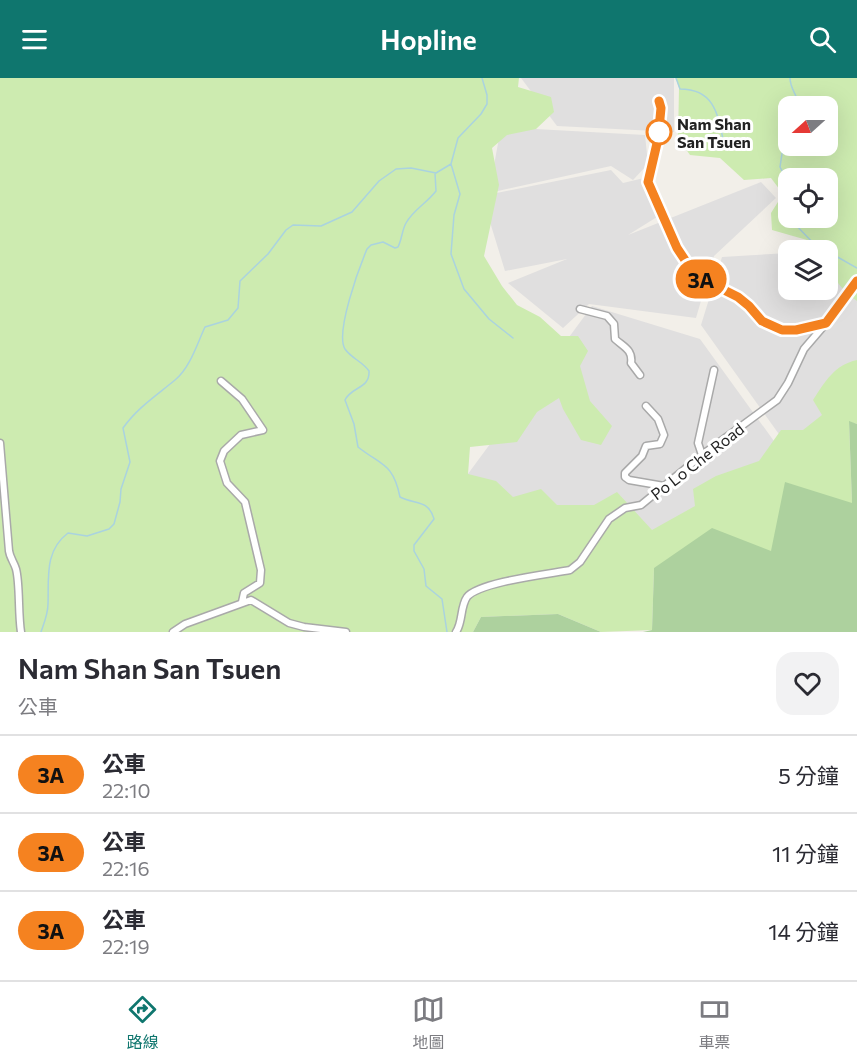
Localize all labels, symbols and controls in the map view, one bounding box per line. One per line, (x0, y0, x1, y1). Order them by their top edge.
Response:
icon: menu (18, 23, 51, 56)
text: Hopline (380, 23, 477, 56)
icon: search (806, 23, 839, 56)
north arrow (778, 96, 838, 156)
map controls (778, 96, 838, 300)
place label: Nam Shan San Tsuen (677, 114, 751, 151)
marker: Nam Shan San Tsuen (646, 119, 672, 145)
button: locate (778, 168, 838, 228)
button: layers (778, 240, 838, 300)
line badge: 3A (674, 260, 728, 298)
text: 3A (688, 267, 714, 292)
street label: Po Lo Che Road (647, 419, 747, 503)
text: Nam Shan San Tsuen (18, 651, 281, 685)
button: heart (776, 652, 839, 715)
text: 公車 (18, 694, 58, 718)
text: 公車 (102, 750, 146, 777)
text: 3A (38, 762, 64, 787)
text: 5 分鐘 (778, 762, 839, 789)
text: 22:10 (102, 778, 151, 802)
text: 公車 (102, 828, 146, 855)
text: 3A (38, 840, 64, 865)
text: 11 分鐘 (772, 840, 839, 867)
text: 22:16 (102, 856, 150, 880)
text: 公車 (102, 906, 146, 933)
text: 3A (38, 918, 64, 943)
text: 14 分鐘 (768, 918, 839, 945)
text: 22:19 (102, 934, 150, 958)
tab: 路線 (126, 993, 159, 1053)
tab: 地圖 (412, 993, 445, 1053)
tab: 車票 (698, 993, 731, 1053)

